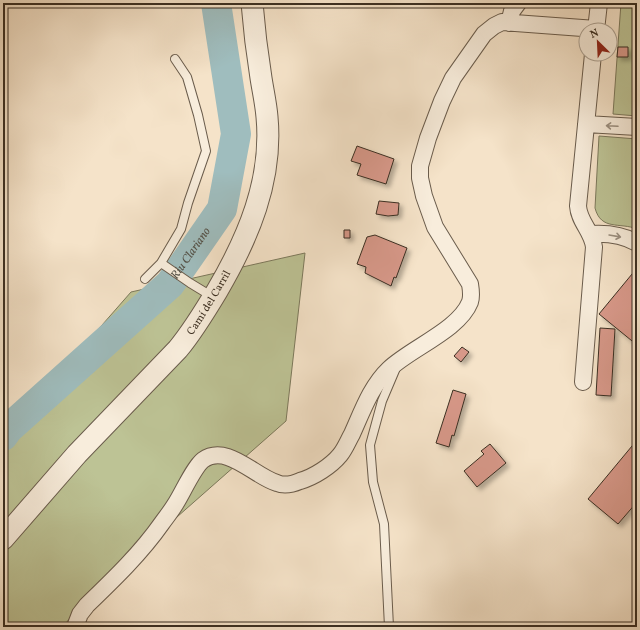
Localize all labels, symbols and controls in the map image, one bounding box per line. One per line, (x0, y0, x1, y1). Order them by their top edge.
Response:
north arrow (578, 22, 618, 62)
text: N (588, 26, 601, 43)
one-way arrow (606, 122, 619, 129)
water label: Riu Clariano (167, 224, 215, 283)
one-way arrow (608, 232, 621, 240)
street label: Camí del Carril (183, 268, 235, 338)

